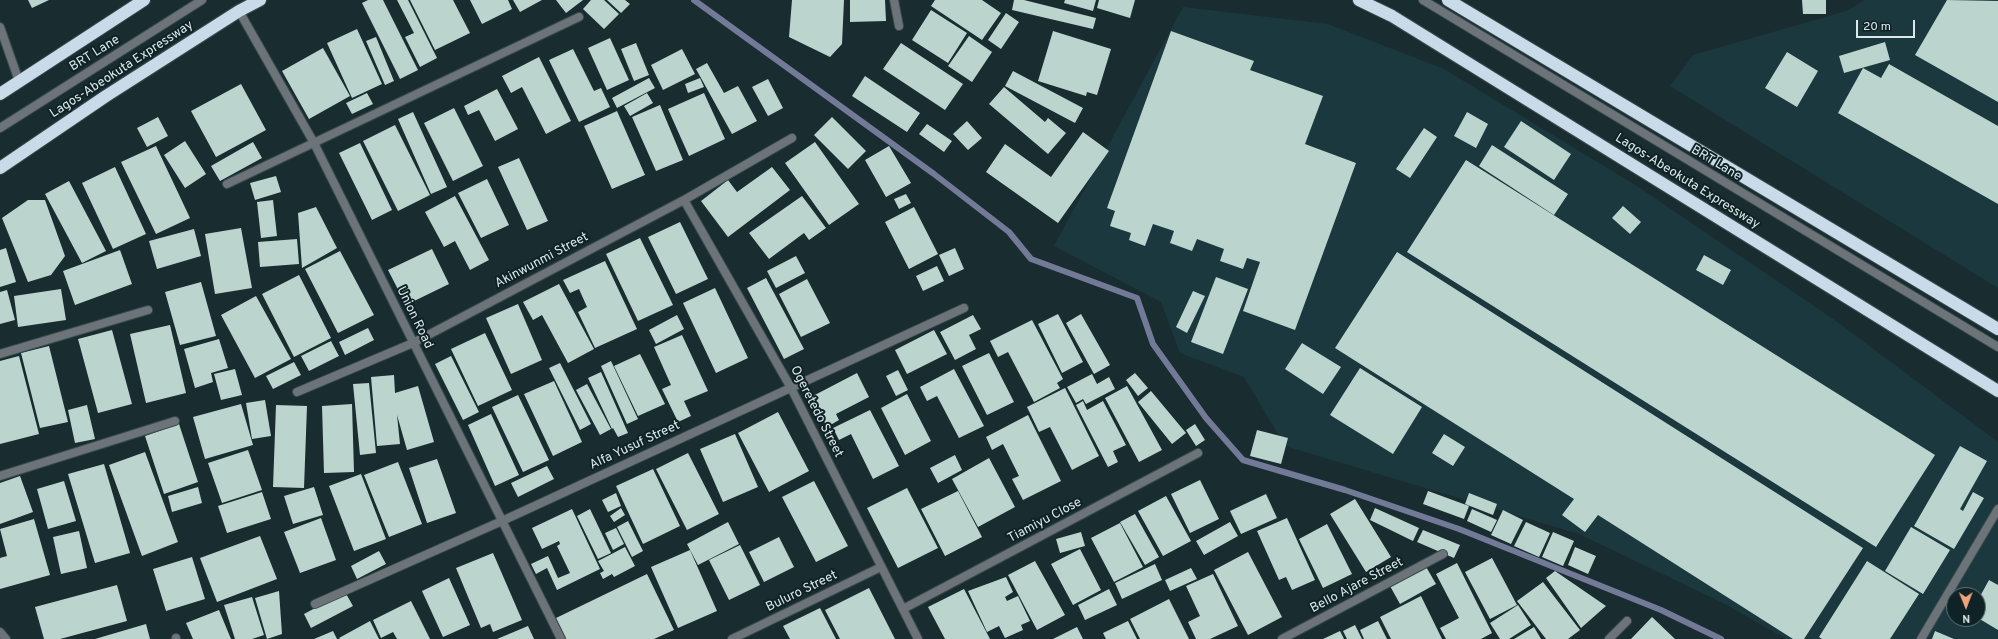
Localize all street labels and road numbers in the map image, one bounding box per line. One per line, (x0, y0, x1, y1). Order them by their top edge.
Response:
street label: Lagos-Abeokuta Expressway (47, 18, 197, 122)
street label: BRT Lane (67, 32, 123, 76)
street label: Lagos-Abeokuta Expressway (1612, 131, 1762, 233)
street label: BRT Lane (1688, 143, 1744, 185)
street label: Akinwunmi Street (493, 230, 591, 292)
street label: Union Road (392, 284, 436, 352)
street label: Ogeretedo Street (786, 364, 846, 460)
street label: Alfa Yusuf Street (587, 418, 683, 474)
street label: Tiamiyu Close (1005, 495, 1085, 547)
street label: Bello Ajare Street (1308, 555, 1406, 617)
street label: Buluro Street (764, 568, 840, 616)

